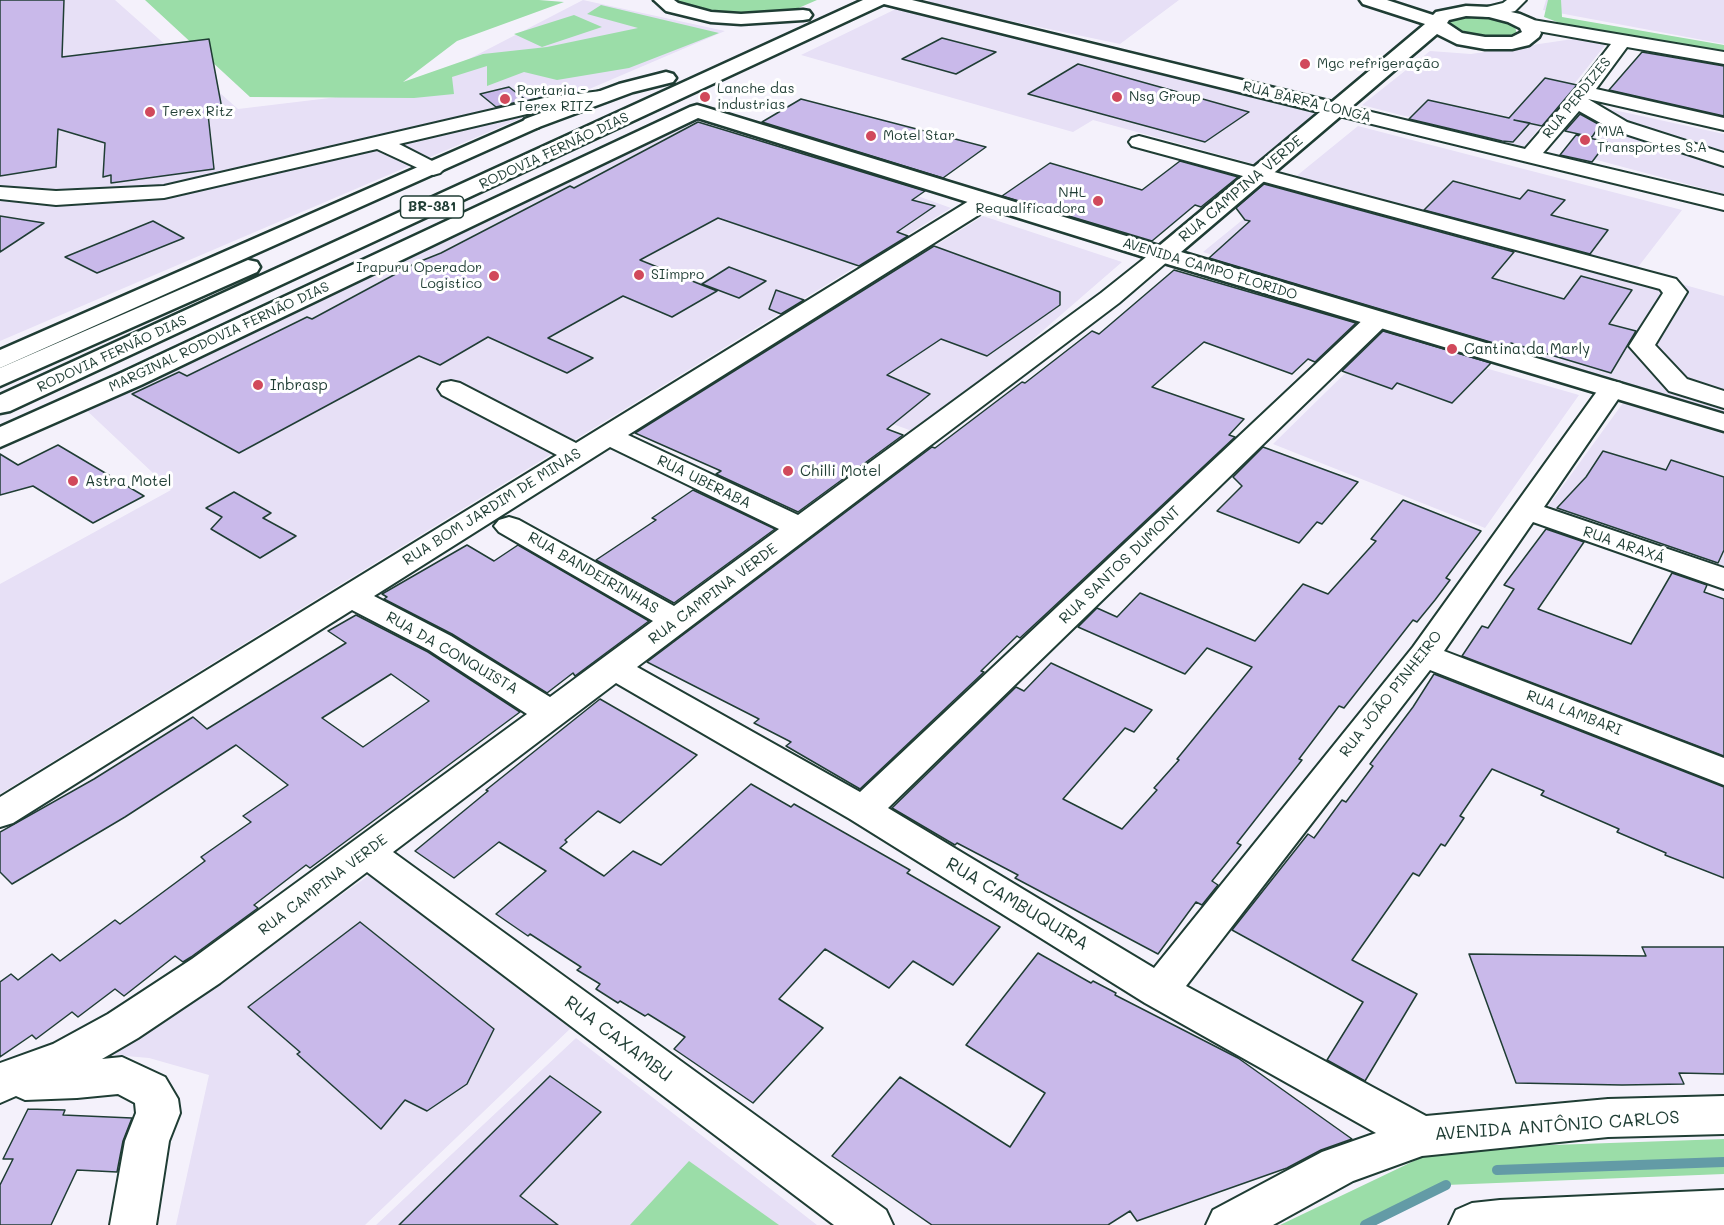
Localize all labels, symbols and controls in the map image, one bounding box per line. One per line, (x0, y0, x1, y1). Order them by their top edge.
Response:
street label: RUA PERDIZES (1539, 54, 1615, 142)
place label: Mgc refrigeração (1317, 56, 1439, 72)
marker: Mgc refrigeração (1298, 57, 1312, 71)
street label: RUA BARRA LONGA (1241, 78, 1373, 126)
place label: Lanche das industrias (717, 81, 795, 114)
place label: Portaria - Terex RITZ (517, 83, 593, 116)
place label: Nsg Group (1129, 89, 1201, 105)
marker: Lanche das industrias (698, 90, 712, 104)
marker: Nsg Group (1110, 90, 1124, 104)
marker: Portaria - Terex RITZ (498, 92, 512, 106)
place label: Terex Ritz (162, 104, 233, 120)
marker: Terex Ritz (143, 105, 157, 119)
street label: RODOVIA FERNÃO DIAS (477, 109, 631, 193)
place label: MVA Transportes S.A (1597, 124, 1707, 156)
place label: Motel Star (883, 128, 955, 144)
marker: Motel Star (864, 129, 878, 143)
street label: RUA CAMPINA VERDE (1175, 132, 1307, 246)
marker: MVA Transportes S.A (1578, 133, 1592, 147)
place label: NHL Requalificadora (976, 185, 1086, 218)
marker: NHL Requalificadora (1091, 194, 1105, 208)
road number: BR-381 (400, 196, 464, 218)
street label: AVENIDA CAMPO FLORIDO (1121, 234, 1299, 304)
place label: Irapuru Operador Logistico (356, 260, 482, 292)
place label: SIimpro (651, 267, 704, 283)
marker: SIimpro (632, 268, 646, 282)
marker: Irapuru Operador Logistico (487, 269, 501, 283)
street label: MARGINAL RODOVIA FERNÃO DIAS (106, 278, 332, 396)
street label: RODOVIA FERNÃO DIAS (35, 312, 189, 396)
place label: Cantina da Marly (1464, 340, 1590, 358)
marker: Cantina da Marly (1445, 342, 1459, 356)
place label: Inbrasp (270, 376, 328, 394)
marker: Inbrasp (251, 378, 265, 392)
street label: RUA BOM JARDIM DE MINAS (400, 445, 584, 569)
street label: RUA UBERABA (654, 451, 754, 513)
place label: Chilli Motel (800, 462, 881, 480)
marker: Chilli Motel (781, 464, 795, 478)
place label: Astra Motel (85, 472, 171, 490)
marker: Astra Motel (66, 474, 80, 488)
street label: RUA SANTOS DUMONT (1056, 502, 1184, 628)
street label: RUA ARAXÁ (1581, 523, 1667, 567)
street label: RUA BANDEIRINHAS (524, 528, 662, 618)
street label: RUA CAMPINA VERDE (645, 540, 781, 648)
street label: RUA DA CONQUISTA (383, 608, 521, 698)
street label: RUA JOÃO PINHEIRO (1336, 627, 1446, 761)
street label: RUA LAMBARI (1524, 687, 1624, 739)
street label: RUA CAMPINA VERDE (255, 831, 391, 939)
street label: RUA CAMBUQUIRA (942, 853, 1092, 955)
street label: RUA CAXAMBU (560, 992, 676, 1086)
street label: AVENIDA ANTÔNIO CARLOS (1434, 1107, 1680, 1145)

